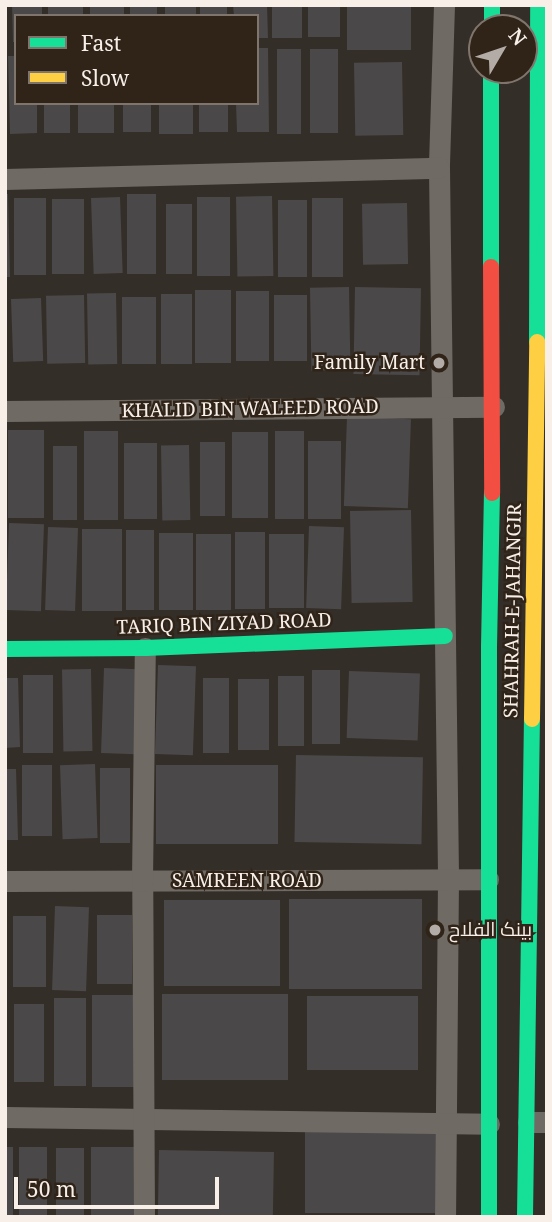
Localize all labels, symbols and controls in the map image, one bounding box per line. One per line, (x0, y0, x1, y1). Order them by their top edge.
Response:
legend (14, 14, 259, 105)
north arrow (468, 14, 538, 84)
text: N (503, 23, 533, 51)
text: Fast (81, 29, 121, 57)
text: Slow (81, 64, 129, 92)
place label: Family Mart (314, 352, 425, 374)
marker: Family Mart (431, 355, 447, 371)
street label: KHALID BIN WALEED ROAD (121, 395, 379, 423)
street label: SHAHRAH-E-JAHANGIR (500, 504, 526, 718)
street label: TARIQ BIN ZIYAD ROAD (116, 609, 332, 639)
street label: SAMREEN ROAD (172, 870, 322, 892)
place label: بینک الفلاح (449, 919, 532, 941)
marker: بینک الفلاح (427, 922, 443, 938)
scale bar (18, 1162, 222, 1206)
text: 50 m (27, 1175, 76, 1203)

